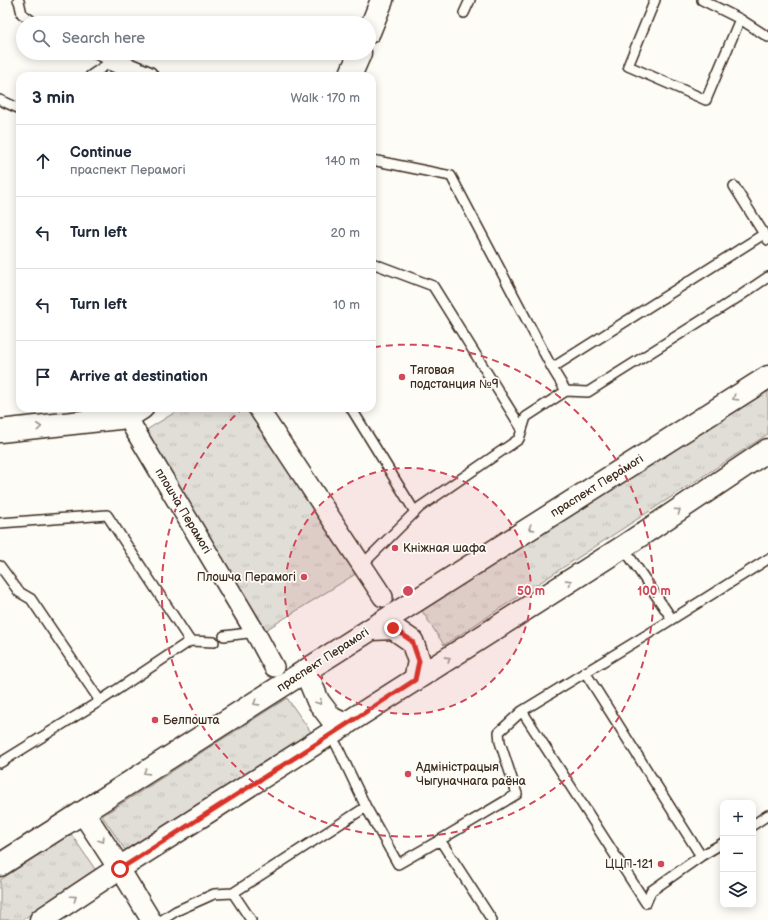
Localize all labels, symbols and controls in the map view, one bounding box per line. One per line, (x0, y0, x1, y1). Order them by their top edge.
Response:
search box (16, 16, 376, 60)
icon: search (30, 27, 52, 49)
text: Search here (62, 29, 145, 48)
text: 3 min (32, 88, 75, 108)
text: Walk · 170 m (290, 90, 360, 106)
text: Continue (70, 143, 132, 162)
icon: ahead (32, 150, 54, 172)
text: 140 m (325, 153, 360, 169)
text: праспект Перамогі (70, 162, 186, 178)
icon: left (32, 222, 54, 244)
text: Turn left (70, 223, 127, 242)
text: 20 m (330, 225, 360, 241)
icon: left (32, 294, 54, 316)
text: Turn left (70, 295, 127, 314)
text: 10 m (333, 297, 360, 313)
place label: Тяговая подстанция №9 (410, 363, 499, 392)
icon: arrive (32, 366, 54, 388)
text: Arrive at destination (70, 367, 208, 386)
marker: Тяговая подстанция №9 (397, 372, 407, 382)
one-way arrow (732, 393, 739, 400)
one-way arrow (36, 422, 42, 431)
street label: праспект Перамогі (548, 451, 646, 521)
street label: плошча Перамогі (152, 465, 214, 557)
one-way arrow (674, 508, 681, 516)
one-way arrow (528, 523, 535, 530)
place label: Кніжная шафа (403, 541, 486, 556)
marker: Кніжная шафа (390, 543, 400, 553)
place label: Плошча Перамогі (197, 570, 296, 585)
marker: Плошча Перамогі (299, 572, 309, 582)
one-way arrow (565, 579, 572, 587)
centre of rings (401, 584, 415, 598)
text: 50 m (517, 584, 545, 599)
text: 100 m (637, 584, 671, 599)
route end (384, 619, 402, 637)
street label: праспект Перамогі (274, 625, 372, 695)
one-way arrow (444, 657, 451, 664)
one-way arrow (253, 698, 260, 706)
one-way arrow (315, 698, 322, 705)
place label: Белпошта (163, 713, 220, 728)
marker: Белпошта (150, 715, 160, 725)
place label: Адміністрацыя Чыгуначнага раёна (415, 760, 526, 789)
one-way arrow (143, 768, 150, 775)
marker: Адміністрацыя Чыгуначнага раёна (403, 769, 413, 779)
map controls (720, 800, 756, 908)
button: + (720, 800, 756, 836)
one-way arrow (97, 836, 104, 843)
button: − (720, 836, 756, 872)
place label: ЦЦП-121 (605, 857, 653, 872)
marker: ЦЦП-121 (656, 859, 666, 869)
route start (111, 860, 129, 878)
button: layers (720, 872, 756, 908)
one-way arrow (69, 896, 76, 903)

